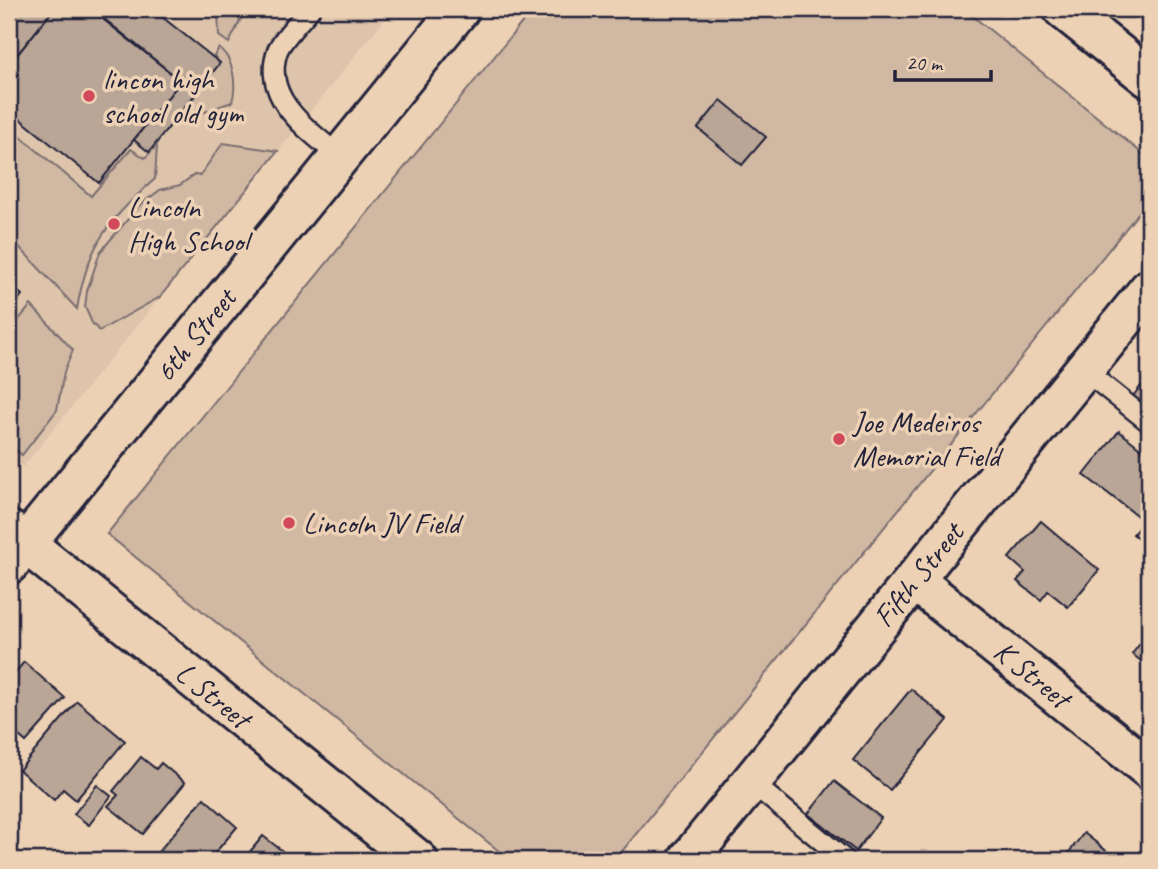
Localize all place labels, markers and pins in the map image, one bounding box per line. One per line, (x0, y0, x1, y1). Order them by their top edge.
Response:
place label: lincon high school old gym (103, 60, 244, 132)
marker: lincon high school old gym (81, 88, 97, 104)
place label: Lincoln High School (128, 188, 253, 260)
marker: Lincoln High School (106, 216, 122, 232)
place label: Joe Medeiros Memorial Field (851, 403, 1004, 475)
marker: Joe Medeiros Memorial Field (831, 431, 847, 447)
place label: Lincoln JV Field (303, 504, 464, 542)
marker: Lincoln JV Field (281, 515, 297, 531)

